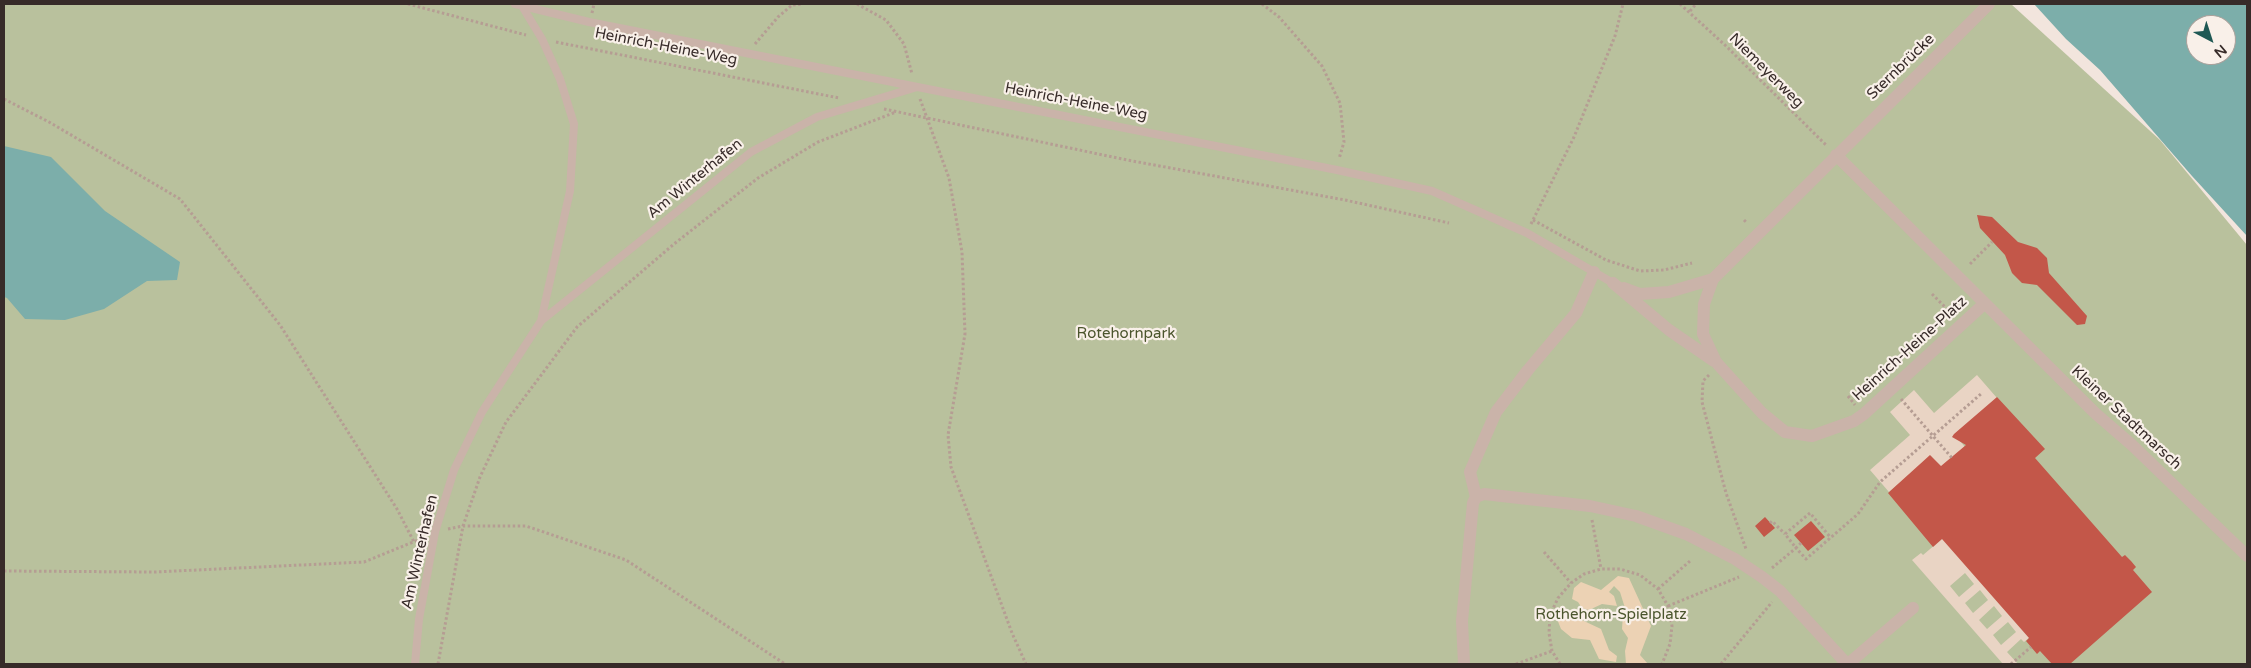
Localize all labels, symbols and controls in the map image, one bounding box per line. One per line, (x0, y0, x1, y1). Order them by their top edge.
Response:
north arrow (2186, 15, 2236, 65)
street label: Heinrich-Heine-Weg (593, 24, 739, 70)
street label: Niemeyerweg (1725, 30, 1807, 112)
street label: Sternbrücke (1864, 30, 1938, 104)
text: N (2211, 41, 2230, 61)
street label: Heinrich-Heine-Weg (1003, 79, 1149, 125)
street label: Am Winterhafen (644, 135, 746, 223)
street label: Heinrich-Heine-Platz (1849, 293, 1971, 405)
park label: Rotehornpark (1077, 325, 1175, 343)
street label: Kleiner Stadtmarsch (2067, 362, 2185, 474)
street label: Am Winterhafen (398, 493, 442, 611)
park label: Rothehorn-Spielplatz (1535, 606, 1687, 624)

